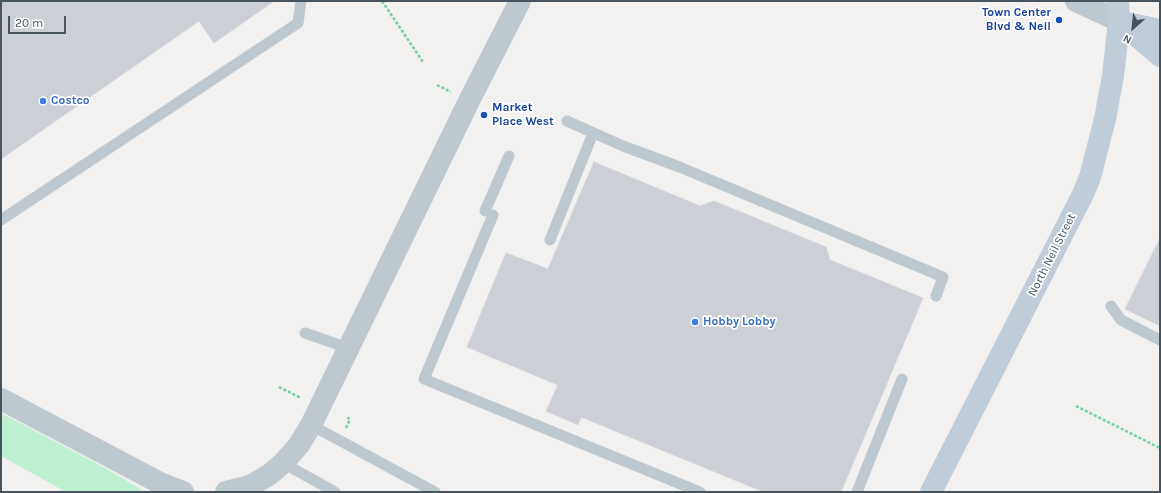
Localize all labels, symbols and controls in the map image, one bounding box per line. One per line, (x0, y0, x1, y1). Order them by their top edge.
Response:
place label: Town Center Blvd & Neil (982, 6, 1051, 34)
scale bar (10, 8, 68, 34)
north arrow (1113, 8, 1153, 48)
marker: Town Center Blvd & Neil (1054, 15, 1064, 25)
text: 20 m (15, 16, 43, 30)
text: N (1121, 32, 1134, 47)
place label: Costco (51, 94, 90, 108)
marker: Costco (38, 96, 48, 106)
place label: Market Place West (492, 101, 554, 129)
marker: Market Place West (479, 110, 489, 120)
street label: North Neil Street (1025, 211, 1079, 299)
place label: Hobby Lobby (703, 315, 776, 329)
marker: Hobby Lobby (690, 317, 700, 327)

